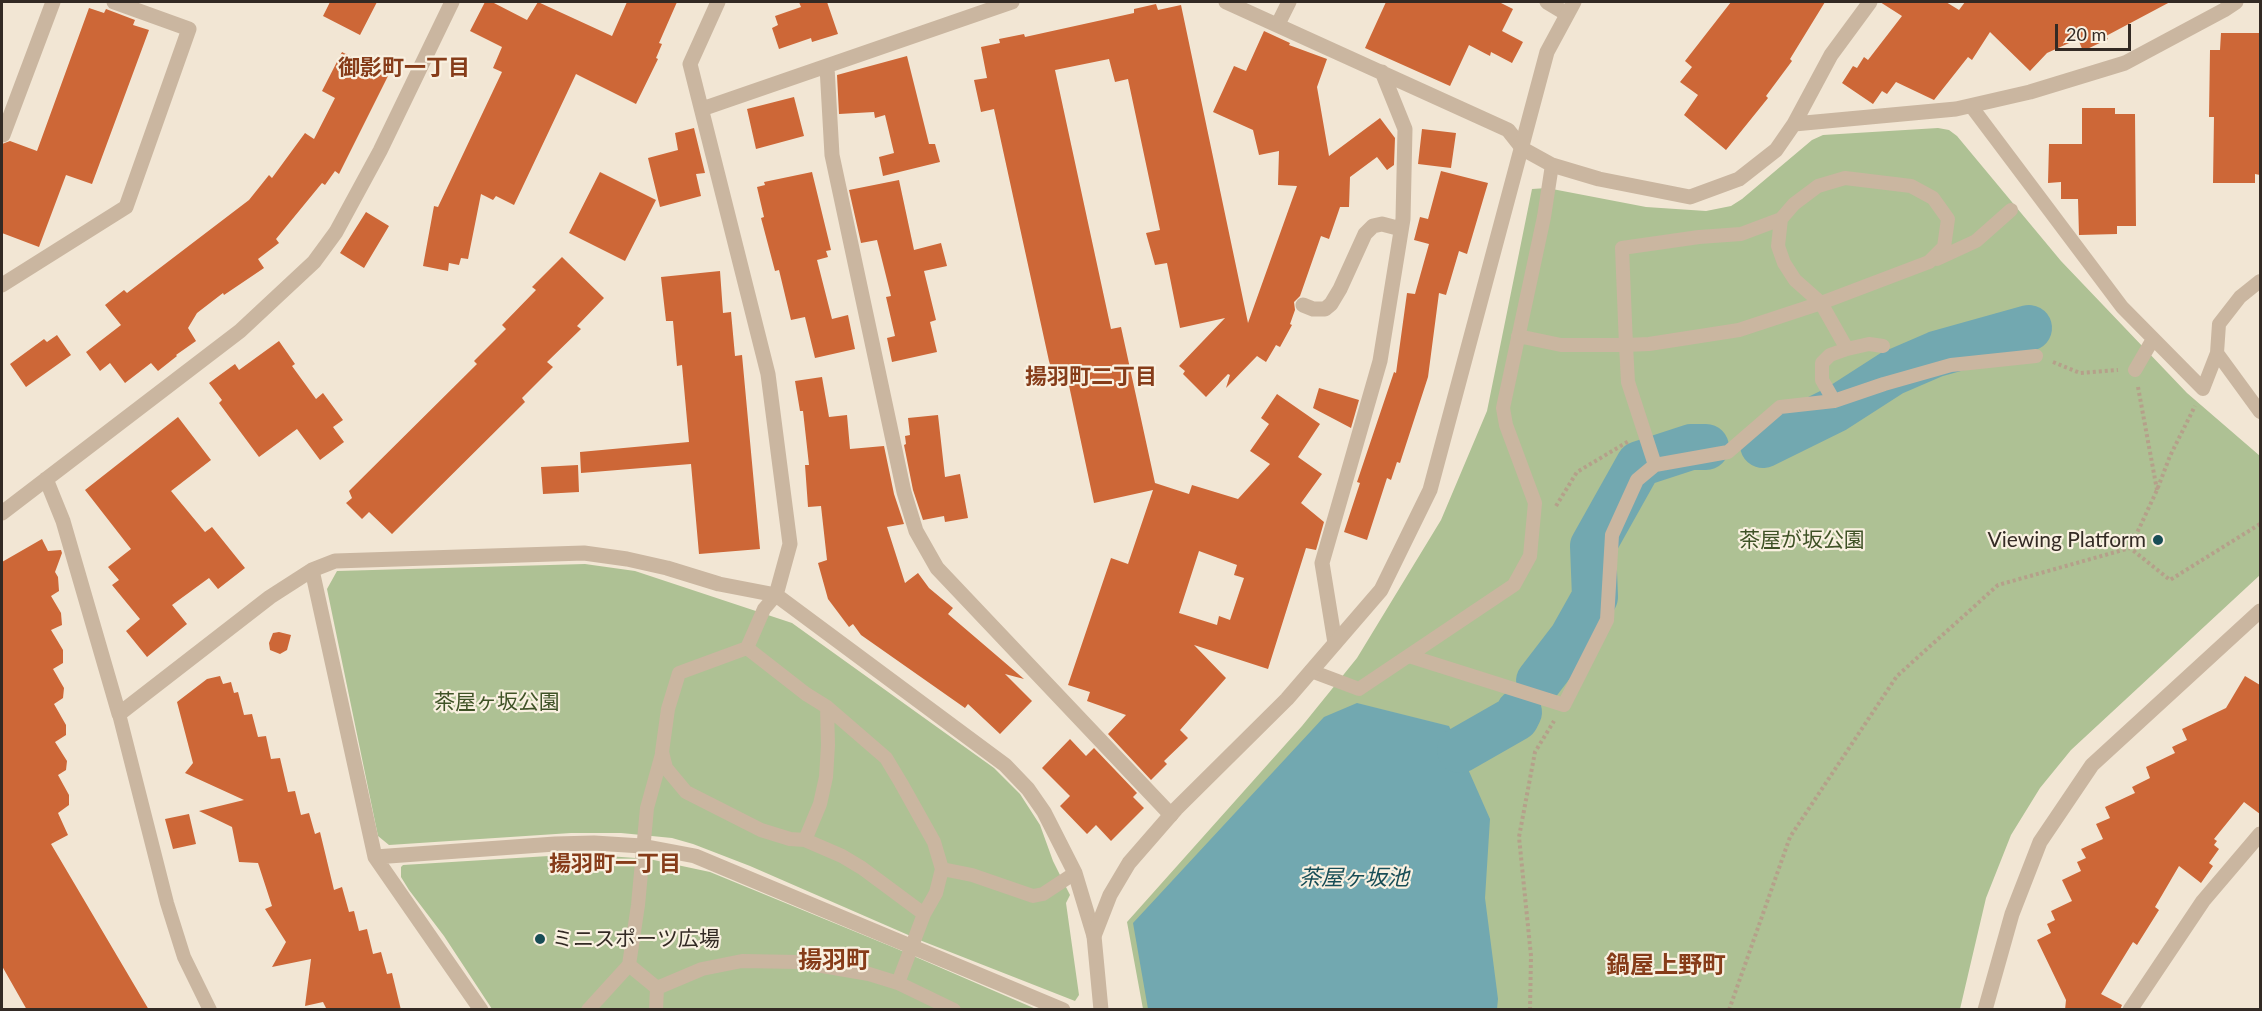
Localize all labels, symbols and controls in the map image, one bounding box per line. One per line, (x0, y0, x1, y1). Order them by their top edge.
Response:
scale bar (2058, 12, 2134, 50)
text: 20 m (2066, 23, 2106, 45)
district label: 御影町一丁目 (338, 55, 470, 81)
district label: 揚羽町二丁目 (1025, 364, 1157, 390)
park label: 茶屋が坂公園 (1739, 527, 1865, 553)
place label: Viewing Platform (1987, 527, 2146, 553)
marker: Viewing Platform (2151, 533, 2165, 547)
park label: 茶屋ヶ坂公園 (434, 689, 560, 715)
district label: 揚羽町一丁目 (549, 851, 681, 877)
water label: 茶屋ヶ坂池 (1299, 865, 1409, 891)
place label: ミニスポーツ広場 (552, 926, 720, 952)
marker: ミニスポーツ広場 (533, 932, 547, 946)
district label: 揚羽町 (798, 946, 870, 974)
district label: 鍋屋上野町 (1606, 951, 1726, 979)

